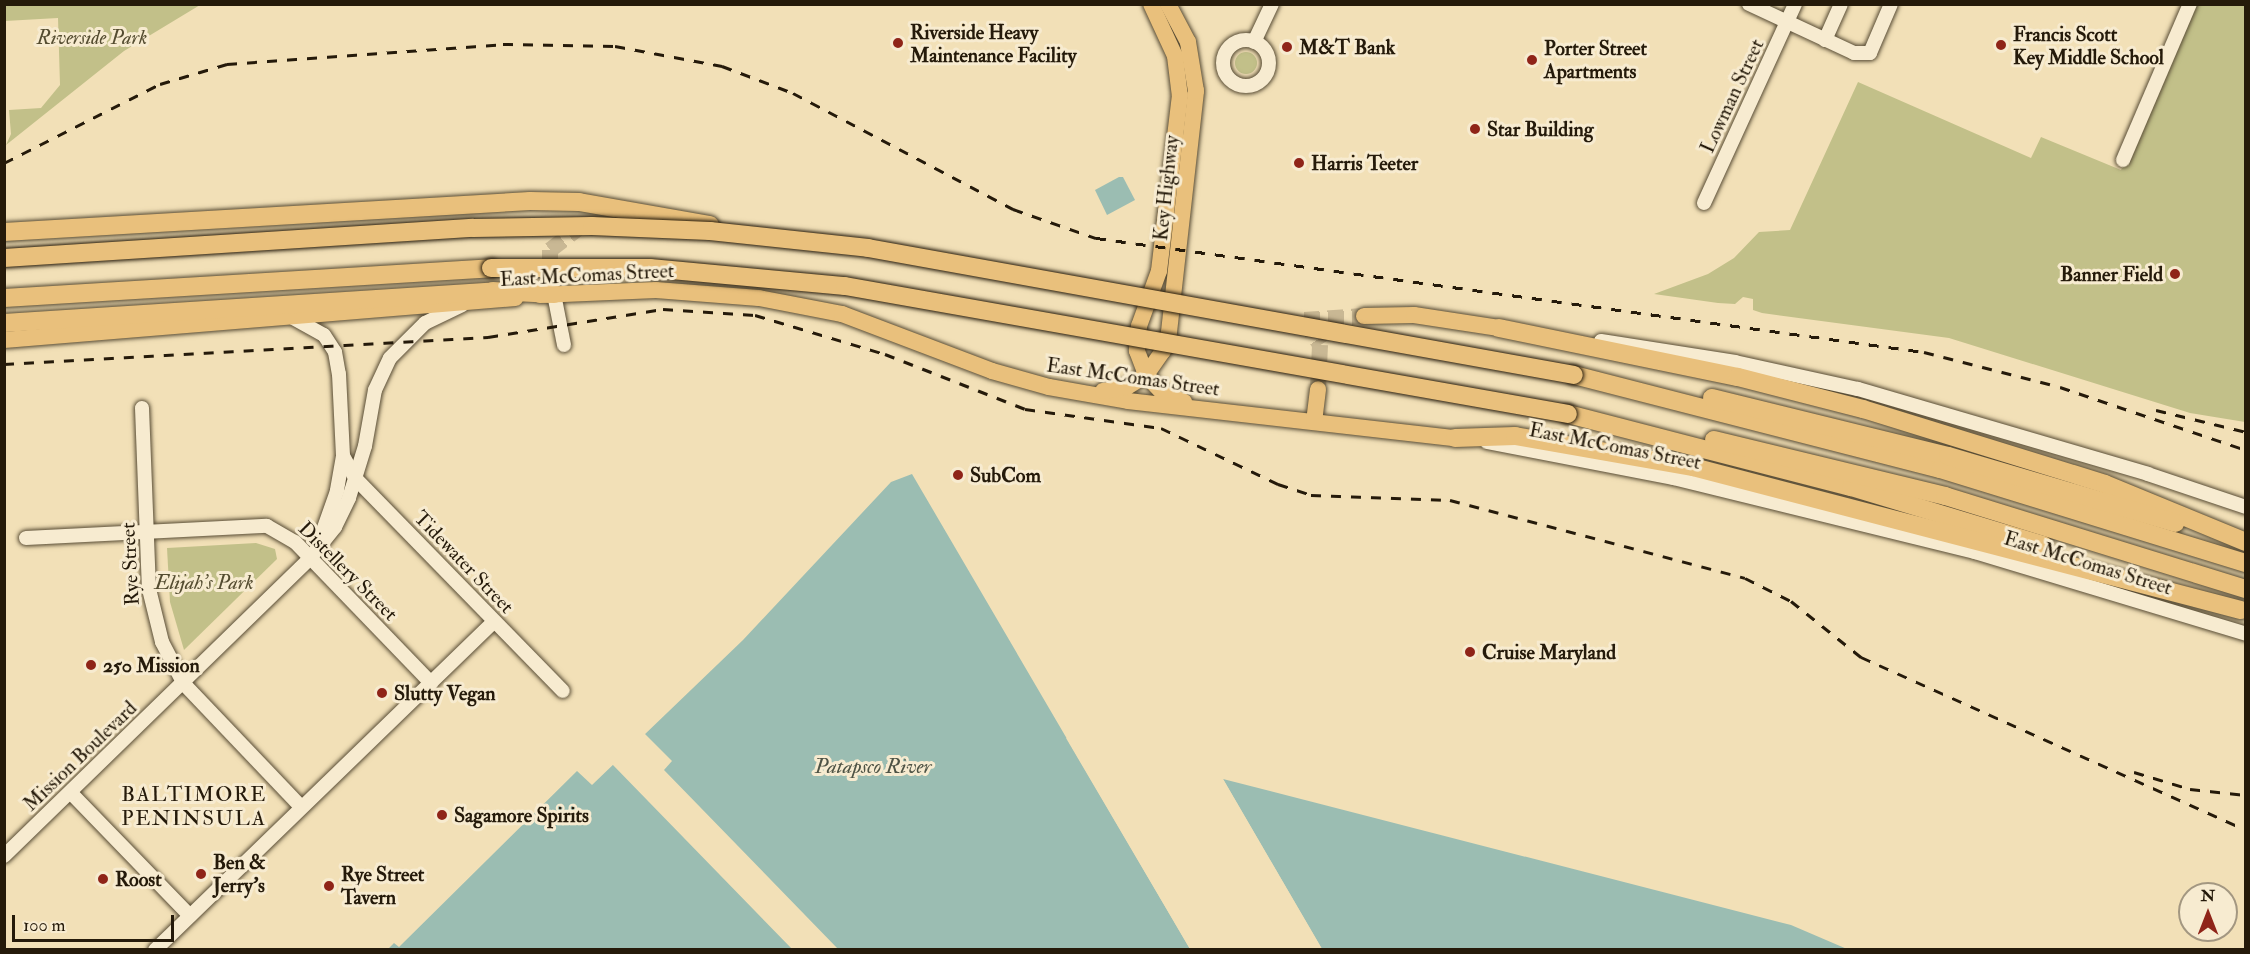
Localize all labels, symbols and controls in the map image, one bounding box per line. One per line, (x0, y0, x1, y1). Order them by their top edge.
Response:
place label: Riverside Heavy Maintenance Facility (910, 20, 1076, 67)
place label: Francis Scott Key Middle School (2013, 22, 2164, 69)
park label: Riverside Park (37, 25, 147, 49)
place label: M&T Bank (1299, 35, 1395, 59)
street label: Lowman Street (1695, 35, 1769, 157)
marker: Riverside Heavy Maintenance Facility (891, 36, 905, 50)
place label: Porter Street Apartments (1544, 36, 1647, 83)
marker: Francis Scott Key Middle School (1994, 38, 2008, 52)
marker: M&T Bank (1280, 40, 1294, 54)
marker: Porter Street Apartments (1525, 53, 1539, 67)
place label: Star Building (1487, 117, 1594, 141)
marker: Star Building (1468, 122, 1482, 136)
street label: Key Highway (1149, 134, 1183, 242)
place label: Harris Teeter (1311, 151, 1418, 175)
marker: Harris Teeter (1292, 156, 1306, 170)
street label: East McComas Street (499, 258, 675, 292)
place label: Banner Field (2060, 262, 2163, 286)
marker: Banner Field (2168, 267, 2182, 281)
street label: East McComas Street (1045, 353, 1221, 401)
street label: East McComas Street (1527, 418, 1703, 474)
place label: SubCom (970, 463, 1041, 487)
marker: SubCom (951, 468, 965, 482)
street label: Tidewater Street (409, 506, 519, 618)
street label: Distellery Street (293, 516, 403, 626)
street label: Rye Street (116, 522, 144, 606)
street label: East McComas Street (2001, 526, 2175, 600)
park label: Elijah's Park (155, 570, 253, 594)
place label: Cruise Maryland (1482, 640, 1616, 664)
marker: Cruise Maryland (1463, 645, 1477, 659)
place label: 250 Mission (103, 653, 200, 677)
marker: 250 Mission (84, 658, 98, 672)
place label: Slutty Vegan (394, 681, 496, 705)
marker: Slutty Vegan (375, 686, 389, 700)
street label: Mission Boulevard (18, 696, 142, 816)
water label: Patapsco River (815, 754, 931, 780)
district label: BALTIMORE PENINSULA (121, 782, 267, 832)
place label: Sagamore Spirits (454, 803, 589, 827)
marker: Sagamore Spirits (435, 808, 449, 822)
place label: Ben & Jerry's (213, 850, 266, 897)
place label: Rye Street Tavern (341, 862, 424, 909)
place label: Roost (115, 867, 162, 891)
marker: Ben & Jerry's (194, 867, 208, 881)
marker: Roost (96, 872, 110, 886)
marker: Rye Street Tavern (322, 879, 336, 893)
north arrow (2178, 882, 2238, 942)
text: N (2201, 886, 2215, 906)
scale bar (15, 903, 177, 941)
text: 100 m (23, 914, 66, 937)

